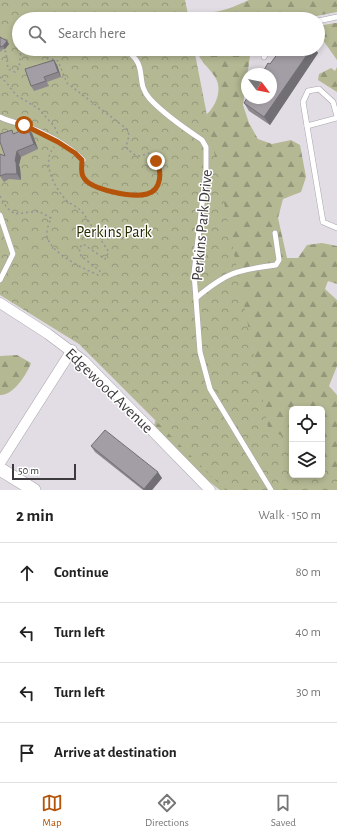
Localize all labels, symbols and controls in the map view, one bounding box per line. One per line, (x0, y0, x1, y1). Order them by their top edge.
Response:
search box (12, 12, 325, 56)
icon: search (26, 23, 48, 45)
text: Search here (58, 26, 126, 41)
north arrow (241, 68, 277, 104)
route start (15, 116, 33, 134)
route end (147, 152, 165, 170)
street label: Perkins Park Drive (189, 169, 215, 281)
park label: Perkins Park (76, 224, 153, 240)
street label: Edgewood Avenue (63, 345, 156, 436)
map controls (289, 406, 325, 478)
button: locate (289, 406, 325, 442)
button: layers (289, 442, 325, 478)
scale bar (12, 462, 76, 481)
text: 50 m (18, 465, 39, 476)
text: 2 min (16, 507, 54, 524)
text: Walk · 150 m (258, 509, 321, 522)
icon: ahead (16, 562, 38, 584)
text: Continue (54, 565, 109, 580)
text: 80 m (295, 566, 321, 579)
icon: left (16, 622, 38, 644)
text: Turn left (54, 625, 105, 640)
text: 40 m (295, 626, 321, 639)
icon: left (16, 682, 38, 704)
text: Turn left (54, 685, 105, 700)
text: 30 m (296, 686, 321, 699)
icon: arrive (16, 742, 38, 764)
text: Arrive at destination (54, 745, 177, 760)
tab: Map (41, 792, 63, 829)
tab: Directions (145, 792, 189, 829)
tab: Saved (271, 792, 296, 829)

